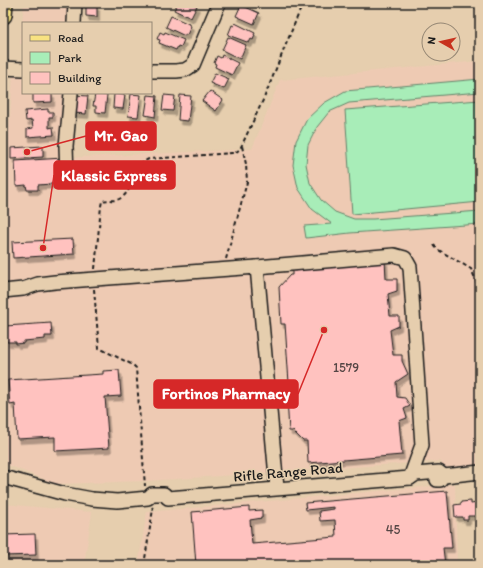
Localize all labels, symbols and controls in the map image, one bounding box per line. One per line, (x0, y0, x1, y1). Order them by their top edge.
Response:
legend (22, 22, 152, 94)
north arrow (421, 22, 461, 62)
text: Road (58, 31, 84, 45)
text: N (425, 36, 439, 45)
text: Park (58, 51, 82, 65)
text: Building (58, 71, 102, 85)
callout: Mr. Gao (86, 122, 156, 150)
text: Mr. Gao (94, 126, 148, 145)
callout: Klassic Express (54, 161, 175, 189)
text: Klassic Express (61, 166, 167, 186)
house number: 1579 (333, 360, 359, 375)
callout: Fortinos Pharmacy (154, 380, 298, 408)
text: Fortinos Pharmacy (162, 384, 291, 404)
street label: Rifle Range Road (233, 458, 343, 486)
house number: 45 (386, 522, 400, 537)

